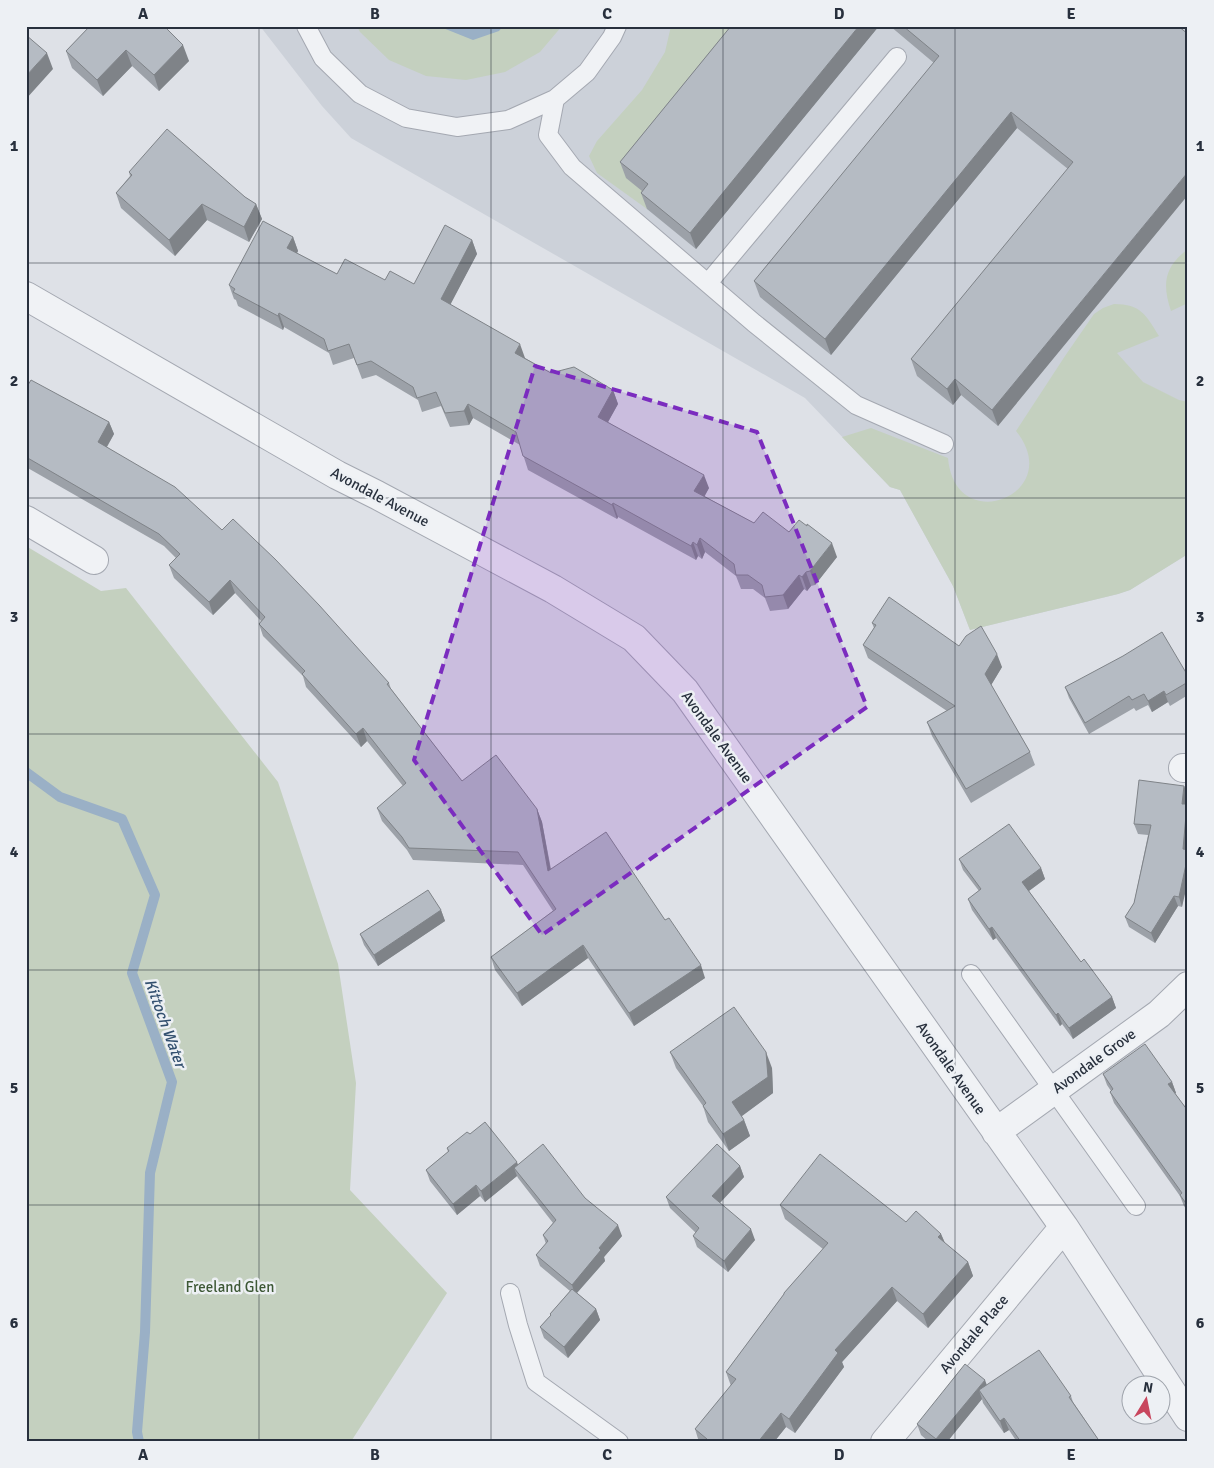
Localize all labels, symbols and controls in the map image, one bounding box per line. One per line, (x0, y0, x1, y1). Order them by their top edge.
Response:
text: A (138, 4, 149, 24)
text: B (370, 4, 380, 24)
text: C (602, 4, 612, 24)
text: D (834, 4, 845, 24)
text: E (1066, 4, 1076, 24)
text: 1 (10, 136, 19, 156)
text: 1 (1196, 136, 1205, 156)
text: 2 (10, 371, 18, 391)
text: 2 (1196, 371, 1204, 391)
street label: Avondale Avenue (328, 463, 432, 531)
text: 3 (10, 607, 18, 627)
text: 3 (1196, 607, 1204, 627)
street label: Avondale Avenue (678, 688, 756, 786)
text: 4 (10, 842, 19, 862)
text: 4 (1196, 842, 1205, 862)
water label: Kittoch Water (140, 976, 191, 1073)
street label: Avondale Avenue (912, 1018, 990, 1118)
street label: Avondale Grove (1049, 1025, 1139, 1097)
text: 5 (10, 1078, 18, 1098)
text: 5 (1196, 1078, 1204, 1098)
park label: Freeland Glen (186, 1278, 274, 1296)
street label: Avondale Place (936, 1291, 1012, 1377)
text: 6 (10, 1313, 19, 1333)
text: 6 (1196, 1313, 1205, 1333)
north arrow (1122, 1376, 1172, 1426)
text: N (1142, 1378, 1154, 1397)
text: A (138, 1445, 149, 1465)
text: B (370, 1445, 380, 1465)
text: C (602, 1445, 612, 1465)
text: D (834, 1445, 845, 1465)
text: E (1066, 1445, 1076, 1465)

